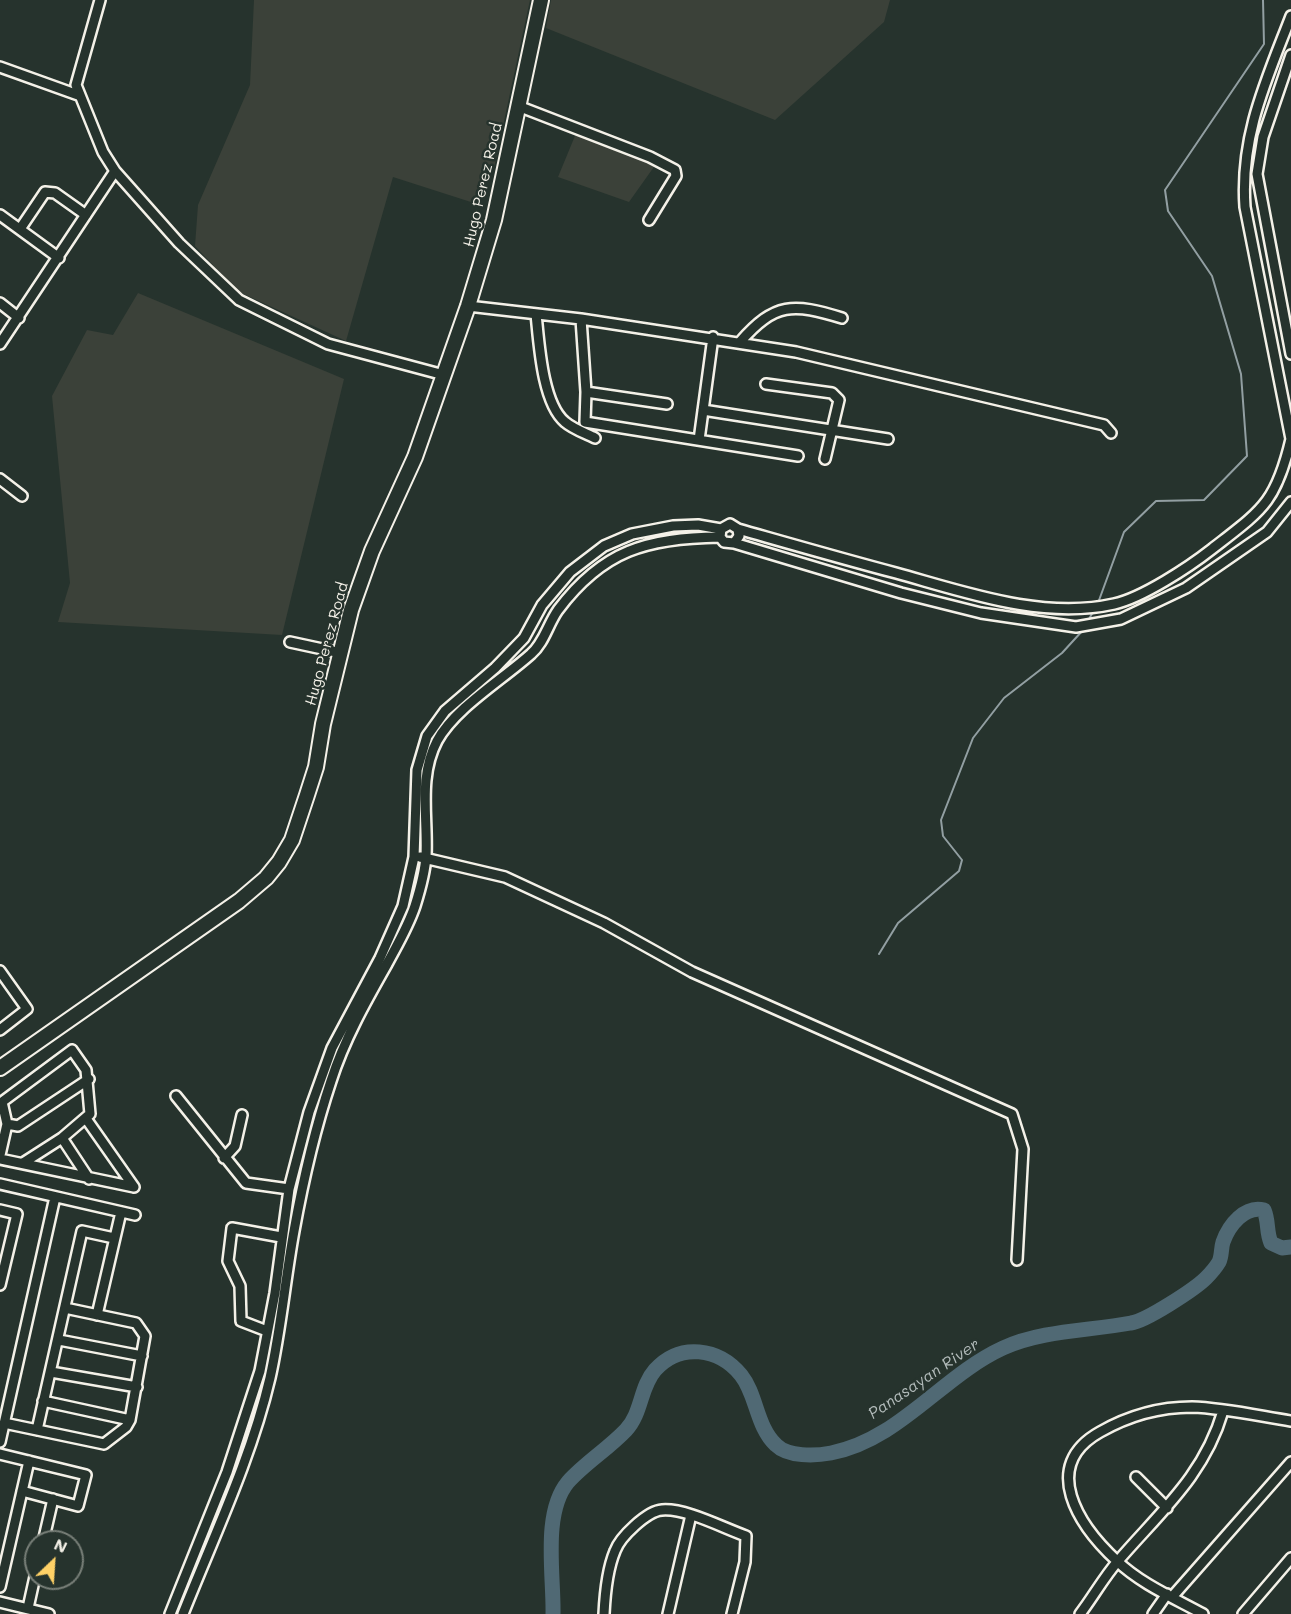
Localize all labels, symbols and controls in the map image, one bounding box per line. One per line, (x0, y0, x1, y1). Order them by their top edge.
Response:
street label: Hugo Perez Road (460, 121, 506, 249)
street label: Hugo Perez Road (302, 580, 352, 708)
water label: Panasayan River (865, 1335, 983, 1423)
north arrow (24, 1530, 84, 1590)
text: N (51, 1533, 71, 1557)

